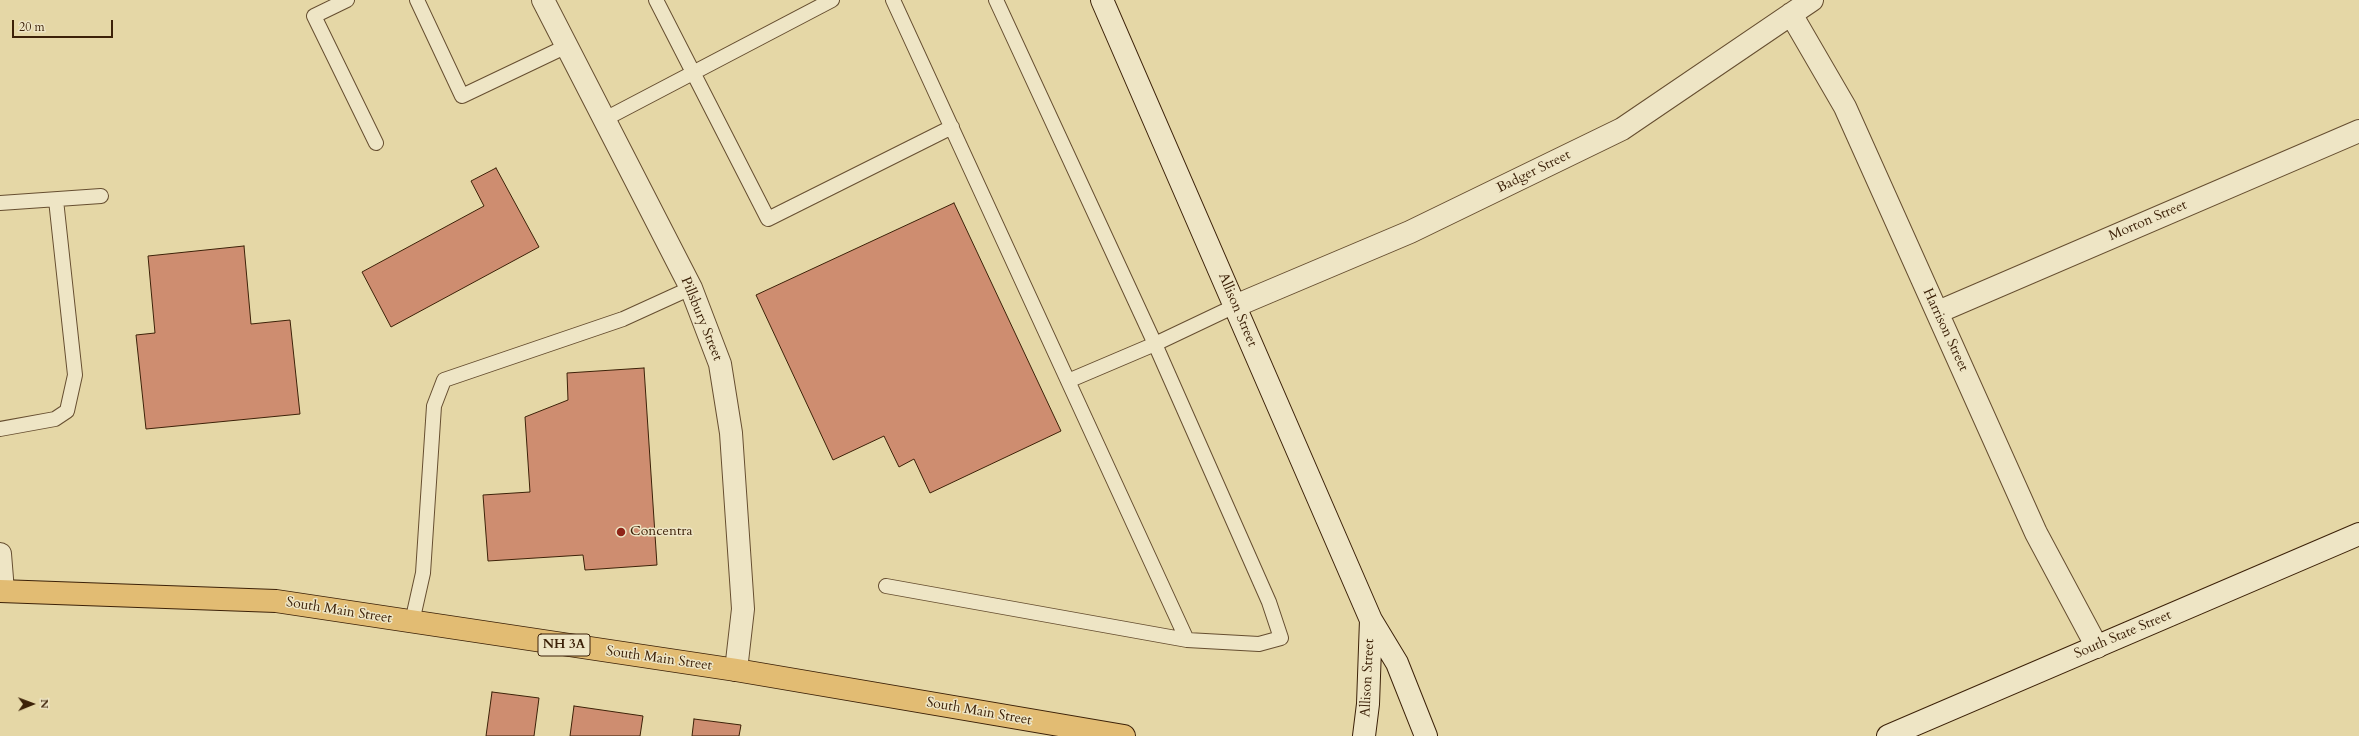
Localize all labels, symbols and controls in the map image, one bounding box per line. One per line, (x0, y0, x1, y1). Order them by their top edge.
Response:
scale bar (14, 12, 115, 38)
text: 20 m (19, 19, 45, 35)
street label: Badger Street (1494, 147, 1574, 197)
street label: Morton Street (2106, 197, 2190, 245)
street label: Allison Street (1214, 271, 1260, 349)
street label: Pillsbury Street (677, 275, 725, 363)
street label: Harrison Street (1918, 286, 1972, 374)
place label: Concentra (630, 524, 693, 540)
marker: Concentra (615, 526, 627, 538)
street label: South Main Street (285, 594, 393, 628)
street label: South State Street (2072, 607, 2174, 663)
road number: NH 3A (538, 634, 590, 656)
street label: Allison Street (1358, 638, 1378, 718)
street label: South Main Street (605, 643, 713, 675)
north arrow (12, 684, 52, 724)
street label: South Main Street (925, 694, 1033, 730)
text: N (37, 699, 52, 709)

